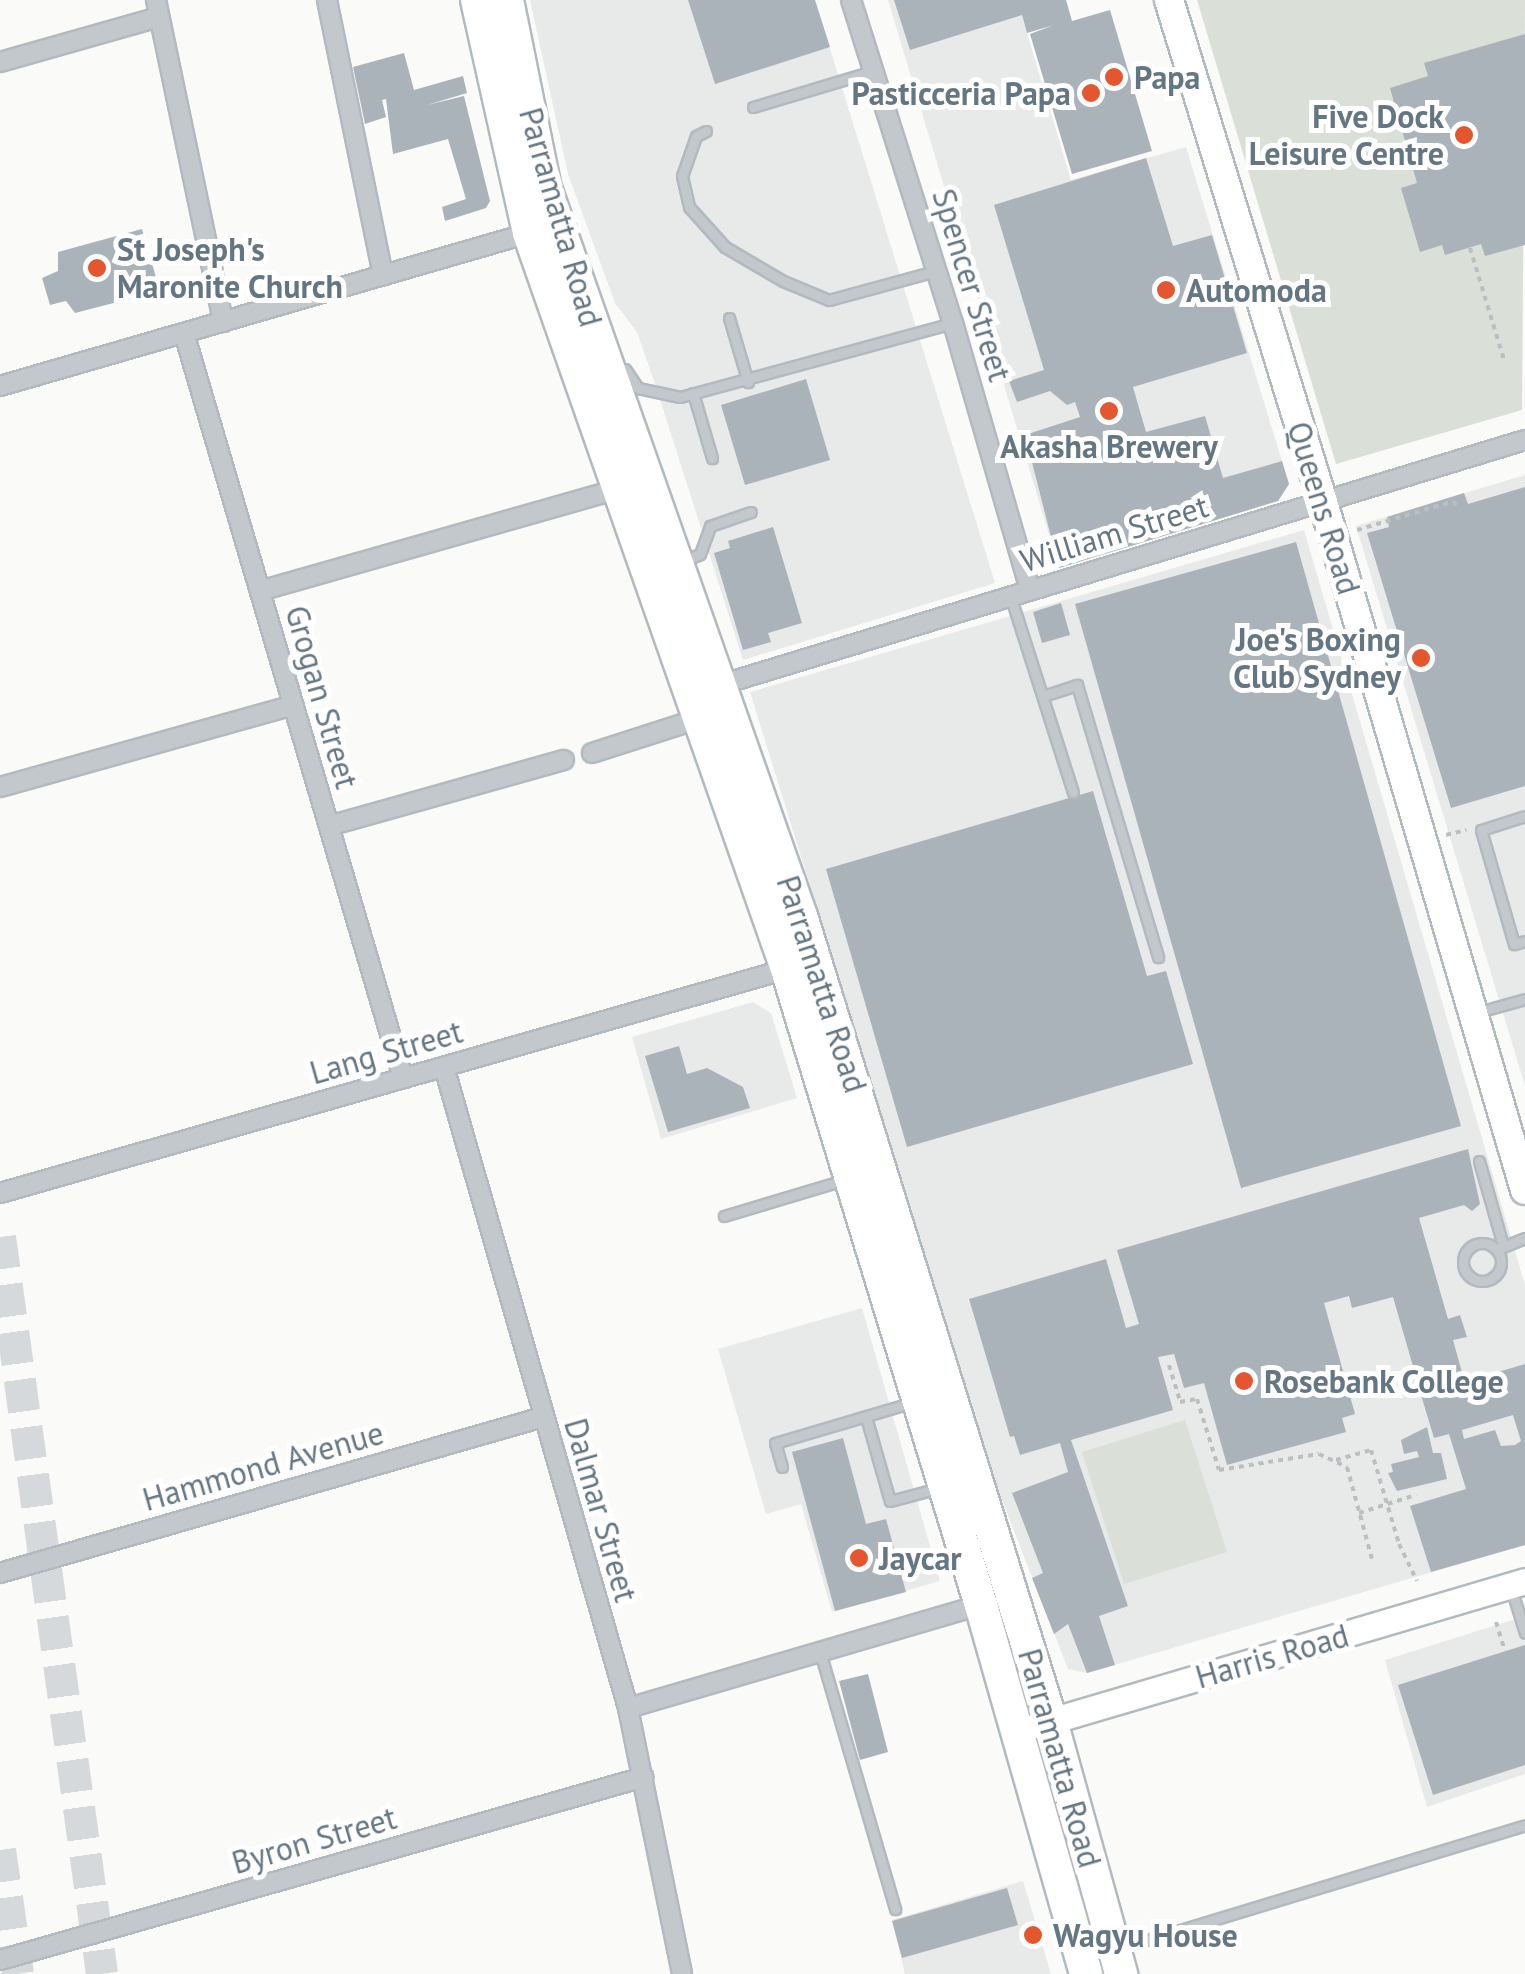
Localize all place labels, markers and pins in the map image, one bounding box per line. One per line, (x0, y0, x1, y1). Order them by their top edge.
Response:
place label: Papa (1134, 58, 1200, 96)
marker: Papa (1103, 66, 1125, 88)
place label: Pasticceria Papa (851, 74, 1071, 112)
marker: Pasticceria Papa (1080, 82, 1102, 104)
place label: Five Dock Leisure Centre (1248, 98, 1444, 173)
marker: Five Dock Leisure Centre (1453, 124, 1475, 146)
place label: St Joseph's Maronite Church (117, 231, 343, 306)
marker: St Joseph's Maronite Church (86, 257, 108, 279)
place label: Automoda (1186, 271, 1327, 309)
marker: Automoda (1155, 279, 1177, 301)
marker: Akasha Brewery (1098, 400, 1120, 422)
place label: Akasha Brewery (1000, 427, 1218, 465)
place label: Joe's Boxing Club Sydney (1233, 621, 1401, 696)
marker: Joe's Boxing Club Sydney (1410, 647, 1432, 669)
place label: Rosebank College (1264, 1362, 1505, 1400)
marker: Rosebank College (1233, 1370, 1255, 1392)
place label: Jaycar (879, 1539, 962, 1577)
marker: Jaycar (848, 1547, 870, 1569)
place label: Wagyu House (1053, 1916, 1238, 1954)
marker: Wagyu House (1022, 1924, 1044, 1946)

